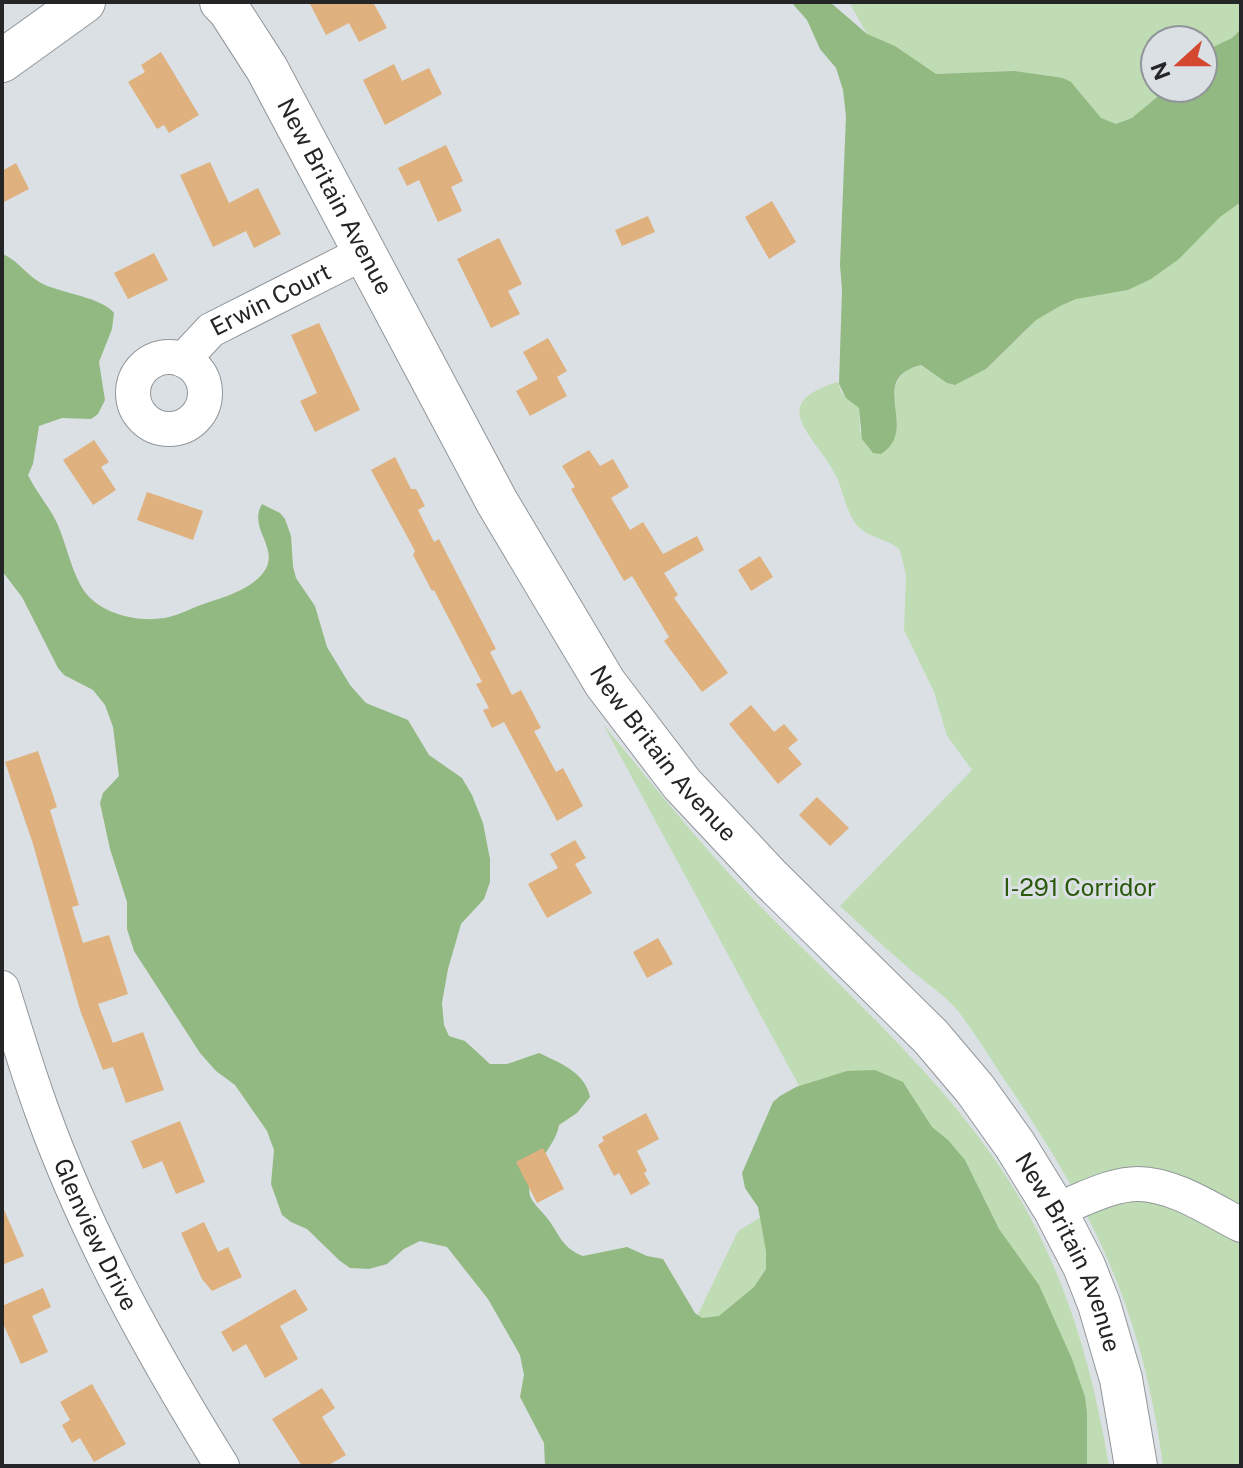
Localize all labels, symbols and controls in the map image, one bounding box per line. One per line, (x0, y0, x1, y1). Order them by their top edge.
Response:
north arrow (1139, 24, 1219, 104)
text: N (1145, 58, 1176, 84)
street label: New Britain Avenue (272, 93, 399, 299)
street label: Erwin Court (205, 257, 335, 341)
street label: New Britain Avenue (585, 660, 743, 847)
park label: I-291 Corridor (1004, 873, 1156, 901)
street label: New Britain Avenue (1010, 1147, 1127, 1355)
street label: Glenview Drive (49, 1154, 144, 1315)

